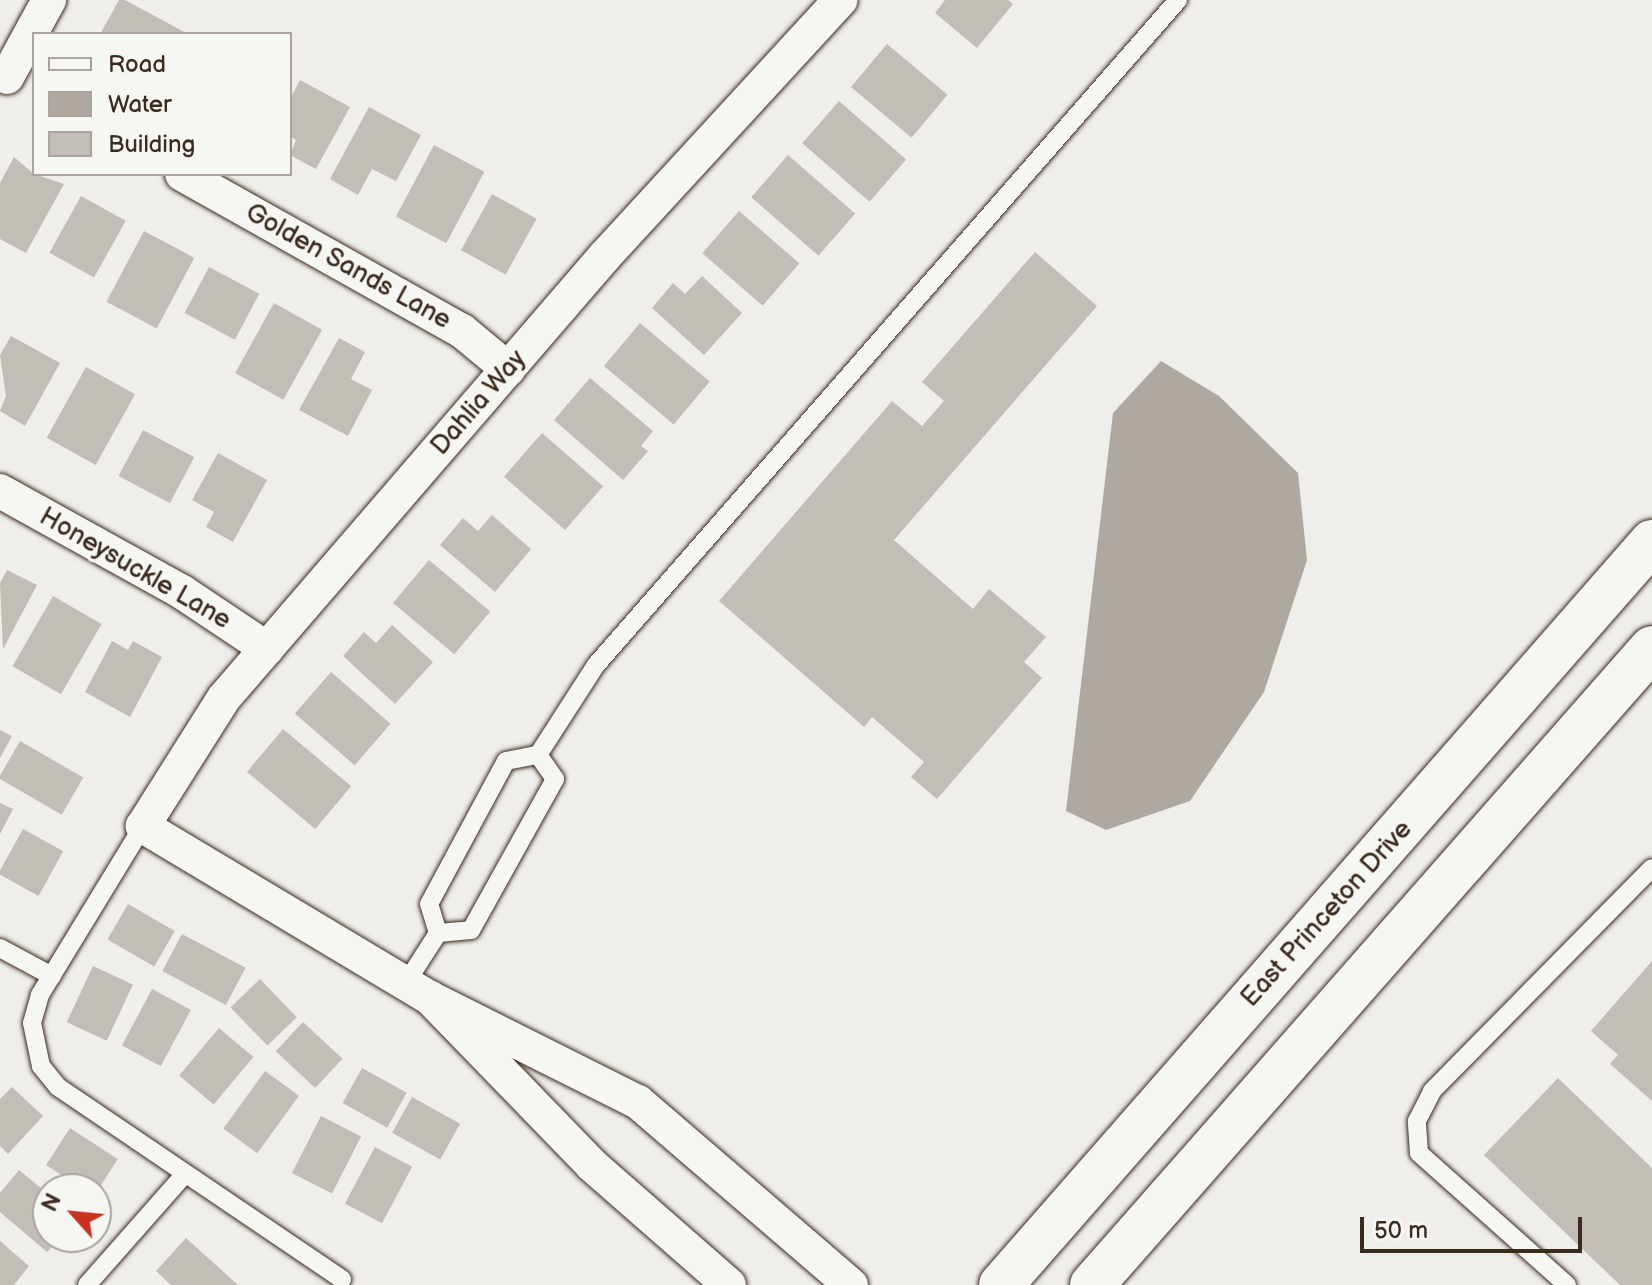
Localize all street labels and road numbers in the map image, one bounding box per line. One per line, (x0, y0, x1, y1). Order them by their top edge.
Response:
street label: Golden Sands Lane (240, 197, 456, 337)
street label: Dahlia Way (425, 344, 533, 462)
street label: Honeysuckle Lane (34, 501, 236, 637)
street label: East Princeton Drive (1235, 814, 1419, 1014)

